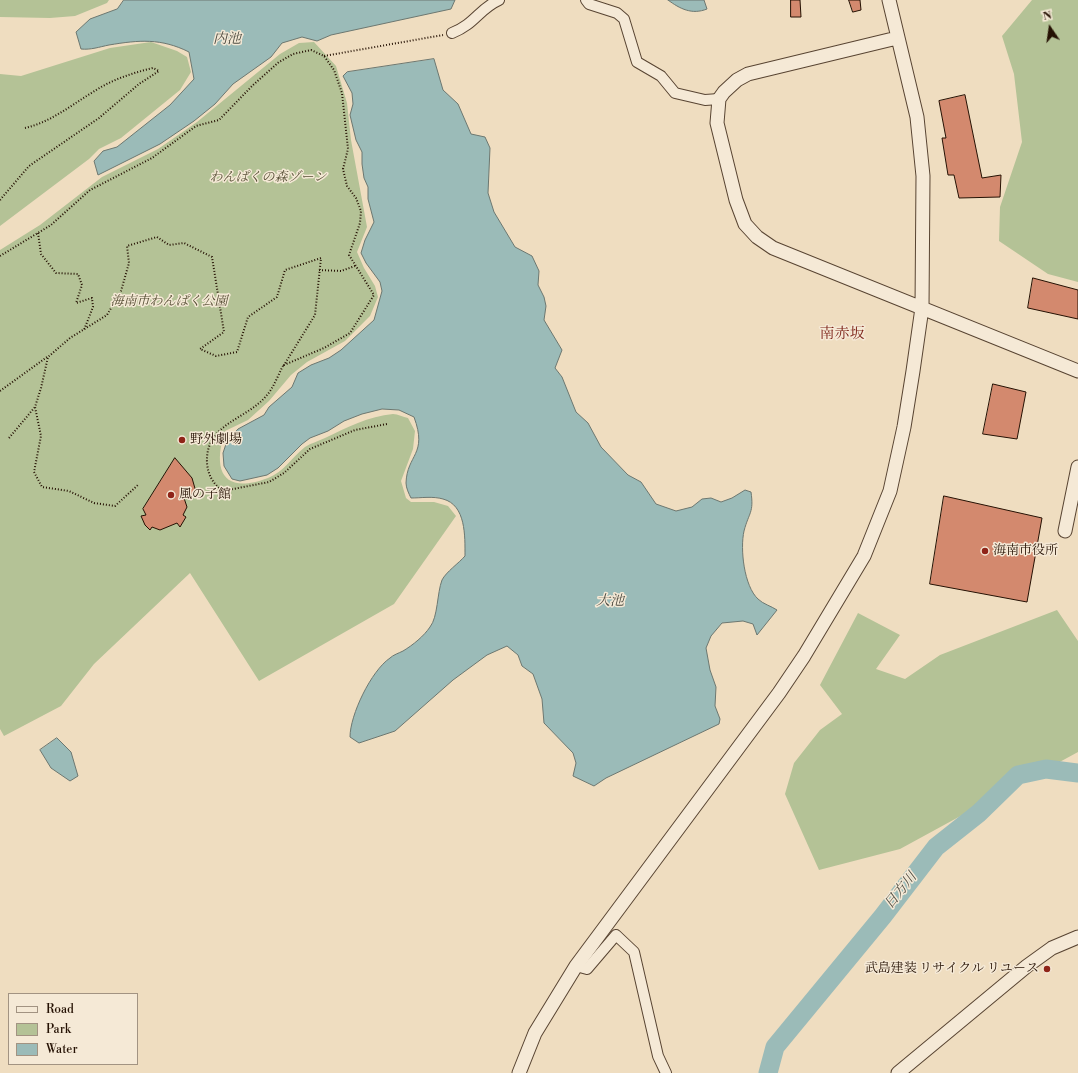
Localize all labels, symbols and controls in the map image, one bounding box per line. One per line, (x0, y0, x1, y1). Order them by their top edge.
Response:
north arrow (1030, 8, 1070, 48)
text: N (1041, 9, 1053, 24)
water label: 内池 (213, 32, 241, 48)
park label: わんぱくの森ゾーン (210, 170, 326, 186)
park label: 海南市わんぱく公園 (111, 294, 227, 310)
district label: 南赤坂 (820, 325, 864, 343)
place label: 野外劇場 (190, 432, 242, 448)
marker: 野外劇場 (177, 435, 187, 445)
place label: 風の子館 (179, 487, 231, 503)
marker: 風の子館 (166, 490, 176, 500)
place label: 海南市役所 (993, 543, 1058, 559)
marker: 海南市役所 (980, 546, 990, 556)
water label: 大池 (596, 594, 624, 610)
water label: 日方川 (881, 869, 921, 913)
place label: 武島建装 リサイクル リユース (865, 961, 1039, 977)
marker: 武島建装 リサイクル リユース (1042, 964, 1052, 974)
legend (8, 993, 138, 1065)
text: Road (46, 1002, 74, 1017)
text: Park (46, 1022, 71, 1037)
text: Water (46, 1042, 78, 1057)

